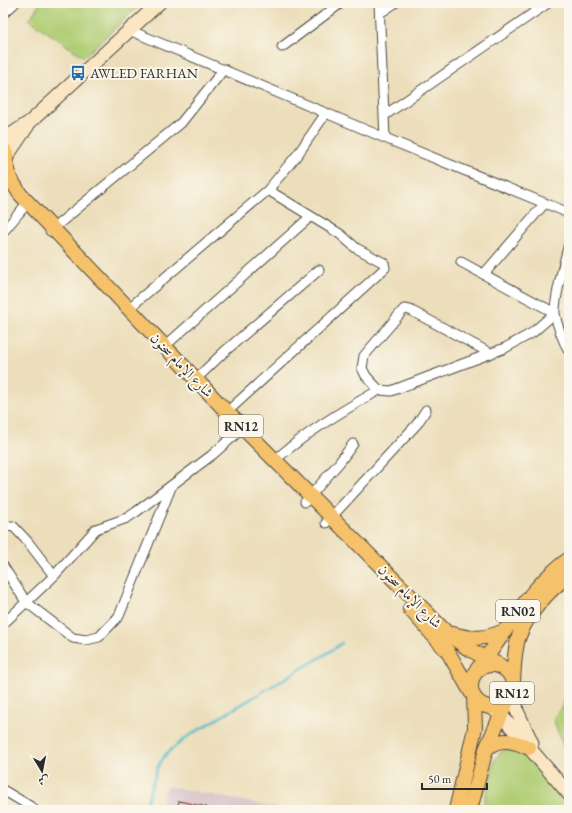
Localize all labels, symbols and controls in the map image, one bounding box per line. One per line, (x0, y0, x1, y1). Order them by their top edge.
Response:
bus stop icon: AWLED FARHAN (69, 64, 87, 82)
place label: AWLED FARHAN (89, 64, 198, 82)
street label: شارع الإمام سحنون (144, 329, 217, 404)
road number: RN12 (219, 415, 263, 437)
street label: شارع الإمام سحنون (371, 560, 446, 635)
road number: RN02 (496, 600, 540, 622)
road number: RN12 (490, 682, 534, 704)
north arrow (22, 751, 62, 791)
scale bar (422, 765, 487, 791)
text: 50 m (428, 771, 452, 787)
text: ش (37, 773, 50, 789)

